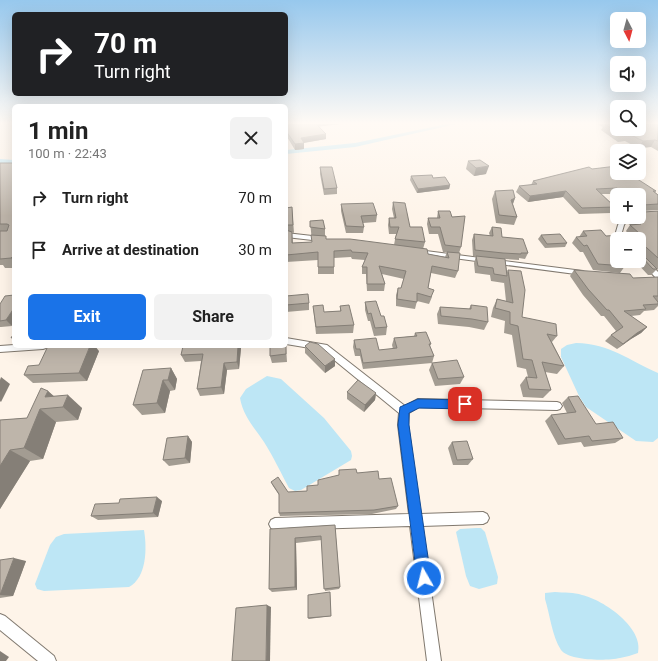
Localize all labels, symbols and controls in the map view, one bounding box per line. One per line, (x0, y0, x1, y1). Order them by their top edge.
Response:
north arrow (610, 12, 646, 48)
map controls (610, 12, 646, 268)
text: 70 m (94, 27, 157, 60)
icon: right (28, 28, 80, 80)
button: sound (610, 56, 646, 92)
text: Turn right (94, 61, 171, 82)
button: search (610, 100, 646, 136)
text: 1 min (28, 117, 88, 145)
button: close (230, 117, 272, 159)
button: layers (610, 144, 646, 180)
text: 100 m · 22:43 (28, 146, 107, 161)
icon: right (28, 187, 50, 209)
button: + (610, 188, 646, 224)
text: Turn right (62, 189, 128, 207)
text: 70 m (238, 189, 272, 207)
button: − (610, 232, 646, 268)
icon: arrive (28, 239, 50, 261)
text: Arrive at destination (62, 241, 199, 259)
text: 30 m (238, 241, 272, 259)
button: Exit (28, 294, 146, 340)
button: Share (154, 294, 272, 340)
pin (448, 387, 482, 421)
icon: arrive (454, 393, 476, 415)
position arrow (403, 557, 445, 599)

